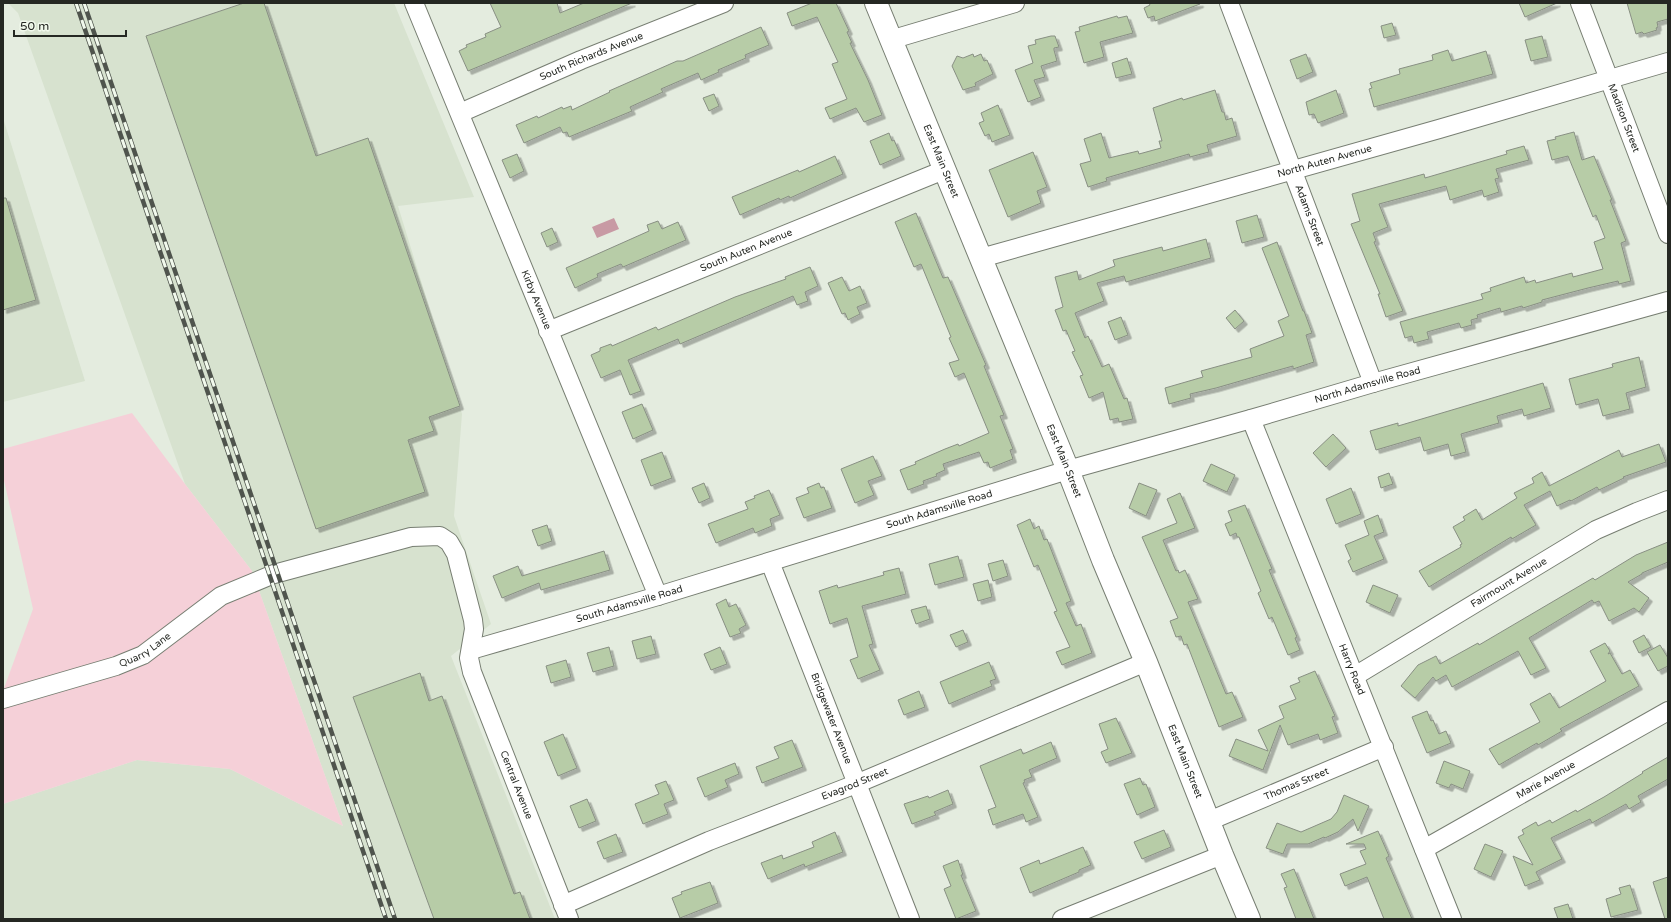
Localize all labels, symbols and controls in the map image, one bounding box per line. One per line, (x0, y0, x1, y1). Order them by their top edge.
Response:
scale bar (14, 12, 126, 38)
text: 50 m (20, 19, 49, 33)
street label: South Richards Avenue (538, 30, 645, 83)
street label: Madison Street (1605, 82, 1642, 154)
street label: East Main Street (921, 123, 962, 200)
street label: North Auten Avenue (1276, 142, 1374, 180)
street label: Adams Street (1292, 183, 1327, 248)
street label: South Auten Avenue (698, 226, 794, 274)
street label: Kirby Avenue (519, 268, 554, 332)
street label: North Adamsville Road (1313, 364, 1422, 406)
street label: East Main Street (1044, 422, 1084, 500)
street label: South Adamsville Road (885, 488, 994, 531)
street label: Fairmount Avenue (1469, 555, 1550, 610)
street label: South Adamsville Road (575, 583, 684, 625)
street label: Quarry Lane (117, 630, 174, 670)
street label: Harry Road (1336, 642, 1367, 697)
street label: Bridgewater Avenue (808, 671, 855, 766)
street label: East Main Street (1165, 723, 1205, 800)
street label: Central Avenue (497, 749, 535, 821)
street label: Marie Avenue (1514, 759, 1578, 801)
street label: Evagrod Street (820, 765, 890, 803)
street label: Thomas Street (1262, 765, 1331, 803)

